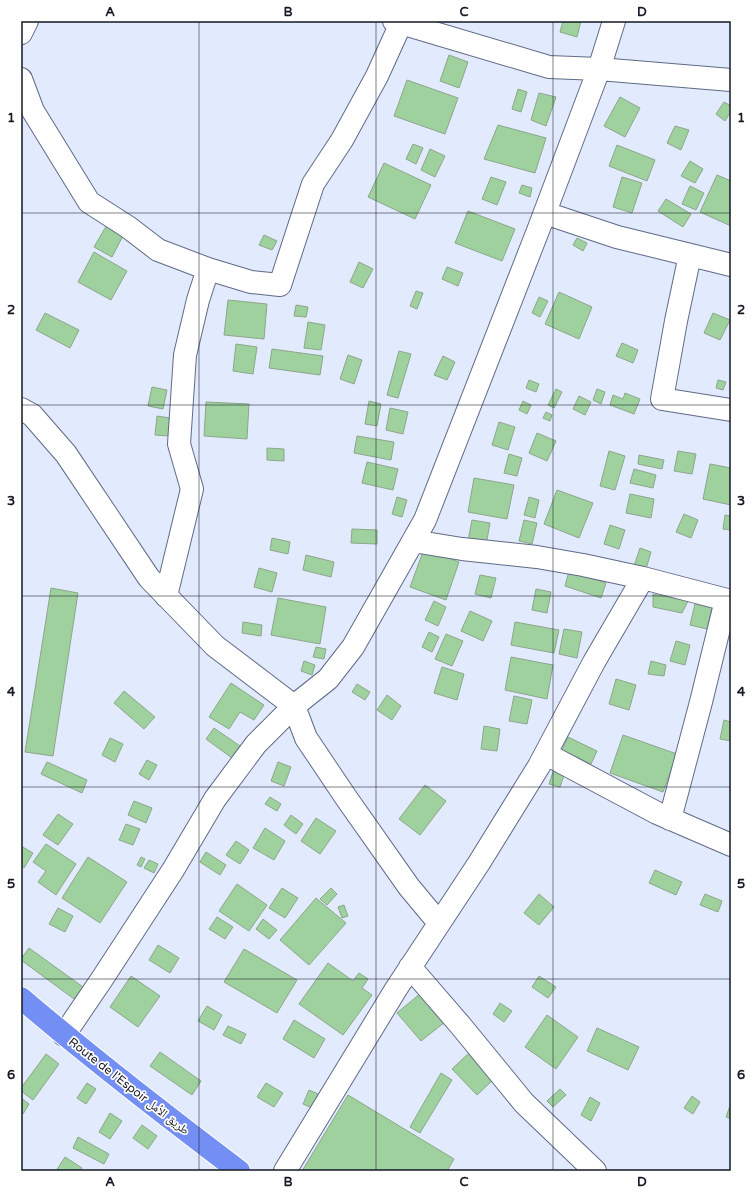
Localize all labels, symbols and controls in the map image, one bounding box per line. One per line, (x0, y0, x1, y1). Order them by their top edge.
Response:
text: A (105, 4, 115, 20)
text: B (283, 4, 293, 20)
text: C (459, 4, 469, 20)
text: D (637, 4, 647, 20)
text: 1 (7, 110, 15, 126)
text: 1 (737, 110, 745, 126)
text: 2 (7, 302, 15, 318)
text: 2 (737, 302, 745, 318)
text: 3 (7, 493, 15, 509)
text: 3 (737, 493, 745, 509)
text: 4 (7, 684, 16, 700)
text: 4 (737, 684, 746, 700)
text: 5 (7, 876, 15, 892)
text: 5 (737, 876, 745, 892)
street label: Route de l’Espoir طريق الأمل (66, 1035, 192, 1138)
text: 6 (7, 1067, 15, 1083)
text: 6 (737, 1067, 745, 1083)
text: A (105, 1174, 115, 1190)
text: B (283, 1174, 293, 1190)
text: C (459, 1174, 469, 1190)
text: D (637, 1174, 647, 1190)

